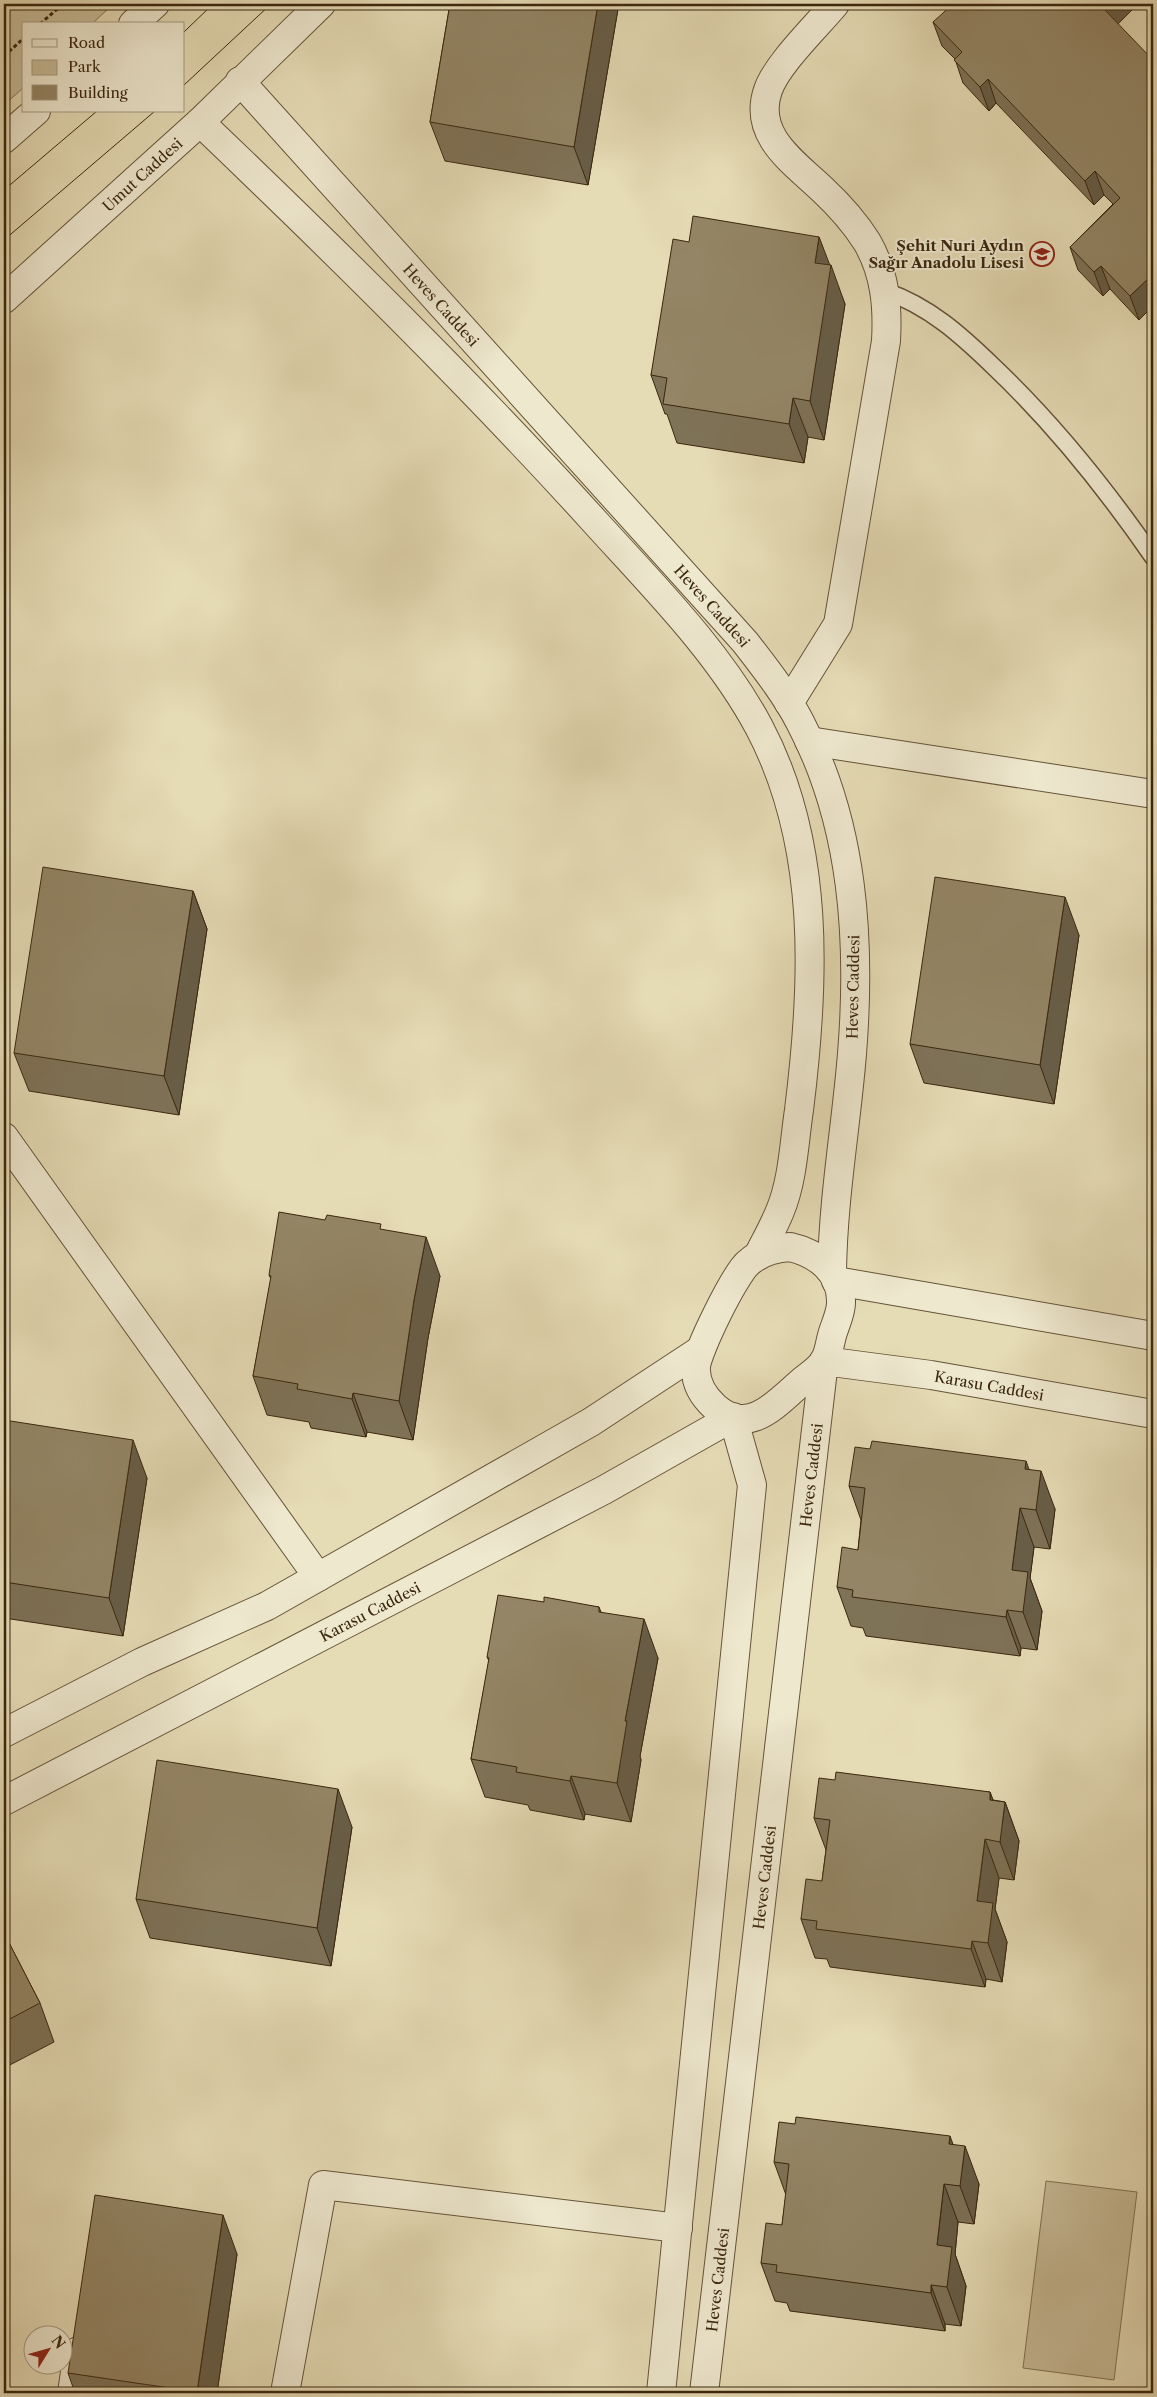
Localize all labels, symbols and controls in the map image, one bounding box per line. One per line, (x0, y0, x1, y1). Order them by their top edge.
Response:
legend (22, 22, 185, 112)
text: Road (68, 33, 105, 52)
text: Park (68, 57, 102, 76)
text: Building (68, 83, 128, 102)
street label: Umut Caddesi (98, 133, 186, 215)
place label: Şehit Nuri Aydın Sağır Anadolu Lisesi (868, 236, 1025, 272)
school or university icon: Şehit Nuri Aydın Sağır Anadolu Lisesi (1029, 241, 1055, 267)
street label: Heves Caddesi (399, 259, 484, 350)
street label: Heves Caddesi (670, 560, 755, 651)
street label: Heves Caddesi (843, 934, 863, 1039)
street label: Karasu Caddesi (933, 1366, 1046, 1404)
street label: Heves Caddesi (795, 1422, 826, 1528)
street label: Karasu Caddesi (316, 1577, 424, 1645)
street label: Heves Caddesi (748, 1824, 779, 1931)
street label: Heves Caddesi (702, 2226, 733, 2333)
north arrow (22, 2324, 72, 2374)
text: N (48, 2332, 69, 2352)

